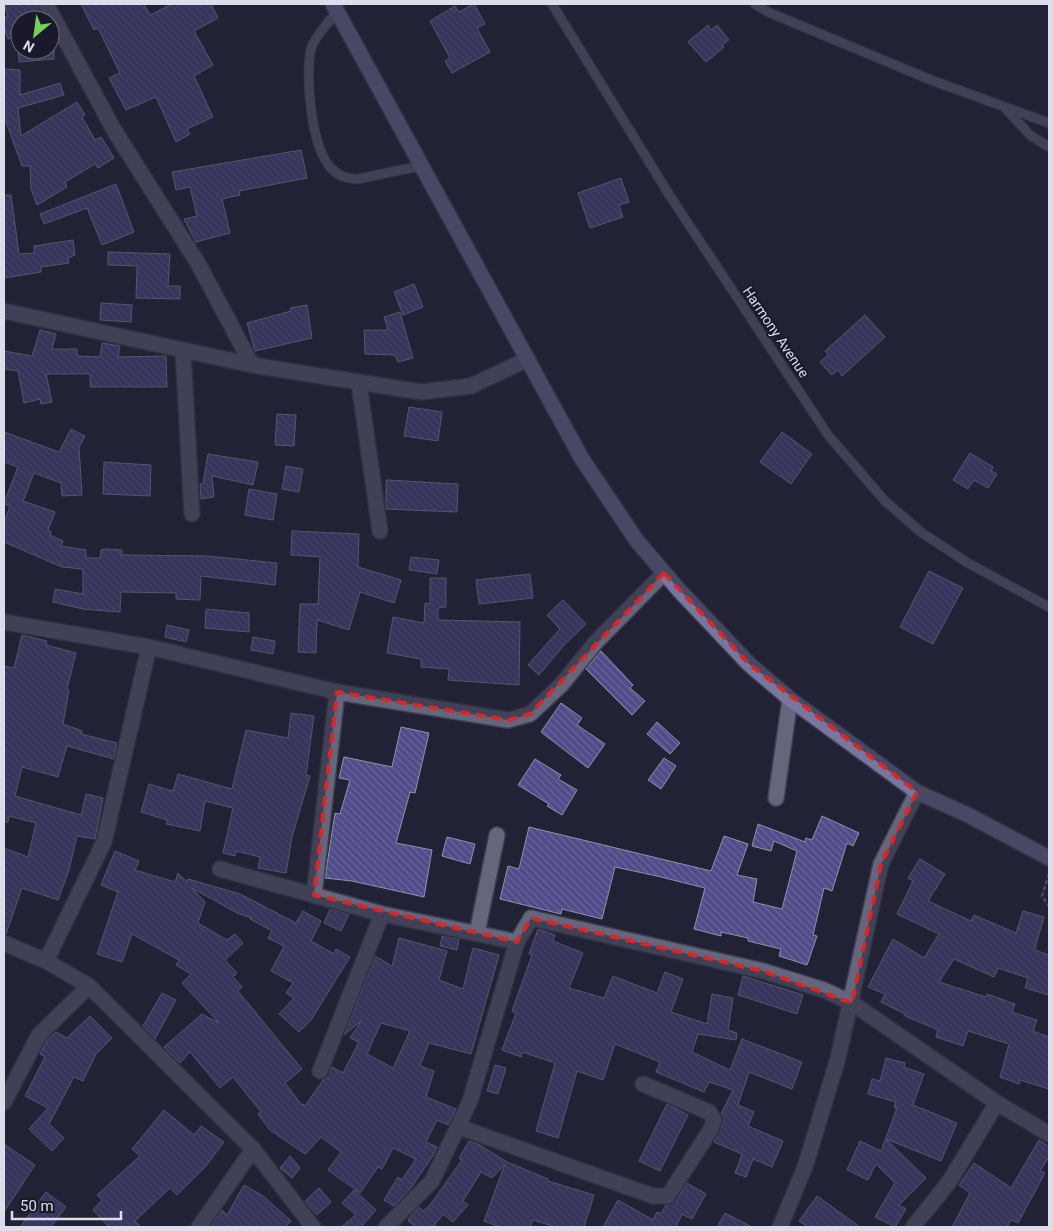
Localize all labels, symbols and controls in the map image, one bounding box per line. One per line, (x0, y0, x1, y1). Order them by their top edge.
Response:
north arrow (10, 10, 60, 60)
text: N (20, 37, 37, 56)
street label: Harmony Avenue (740, 283, 812, 381)
scale bar (12, 1188, 121, 1220)
text: 50 m (20, 1197, 54, 1215)

